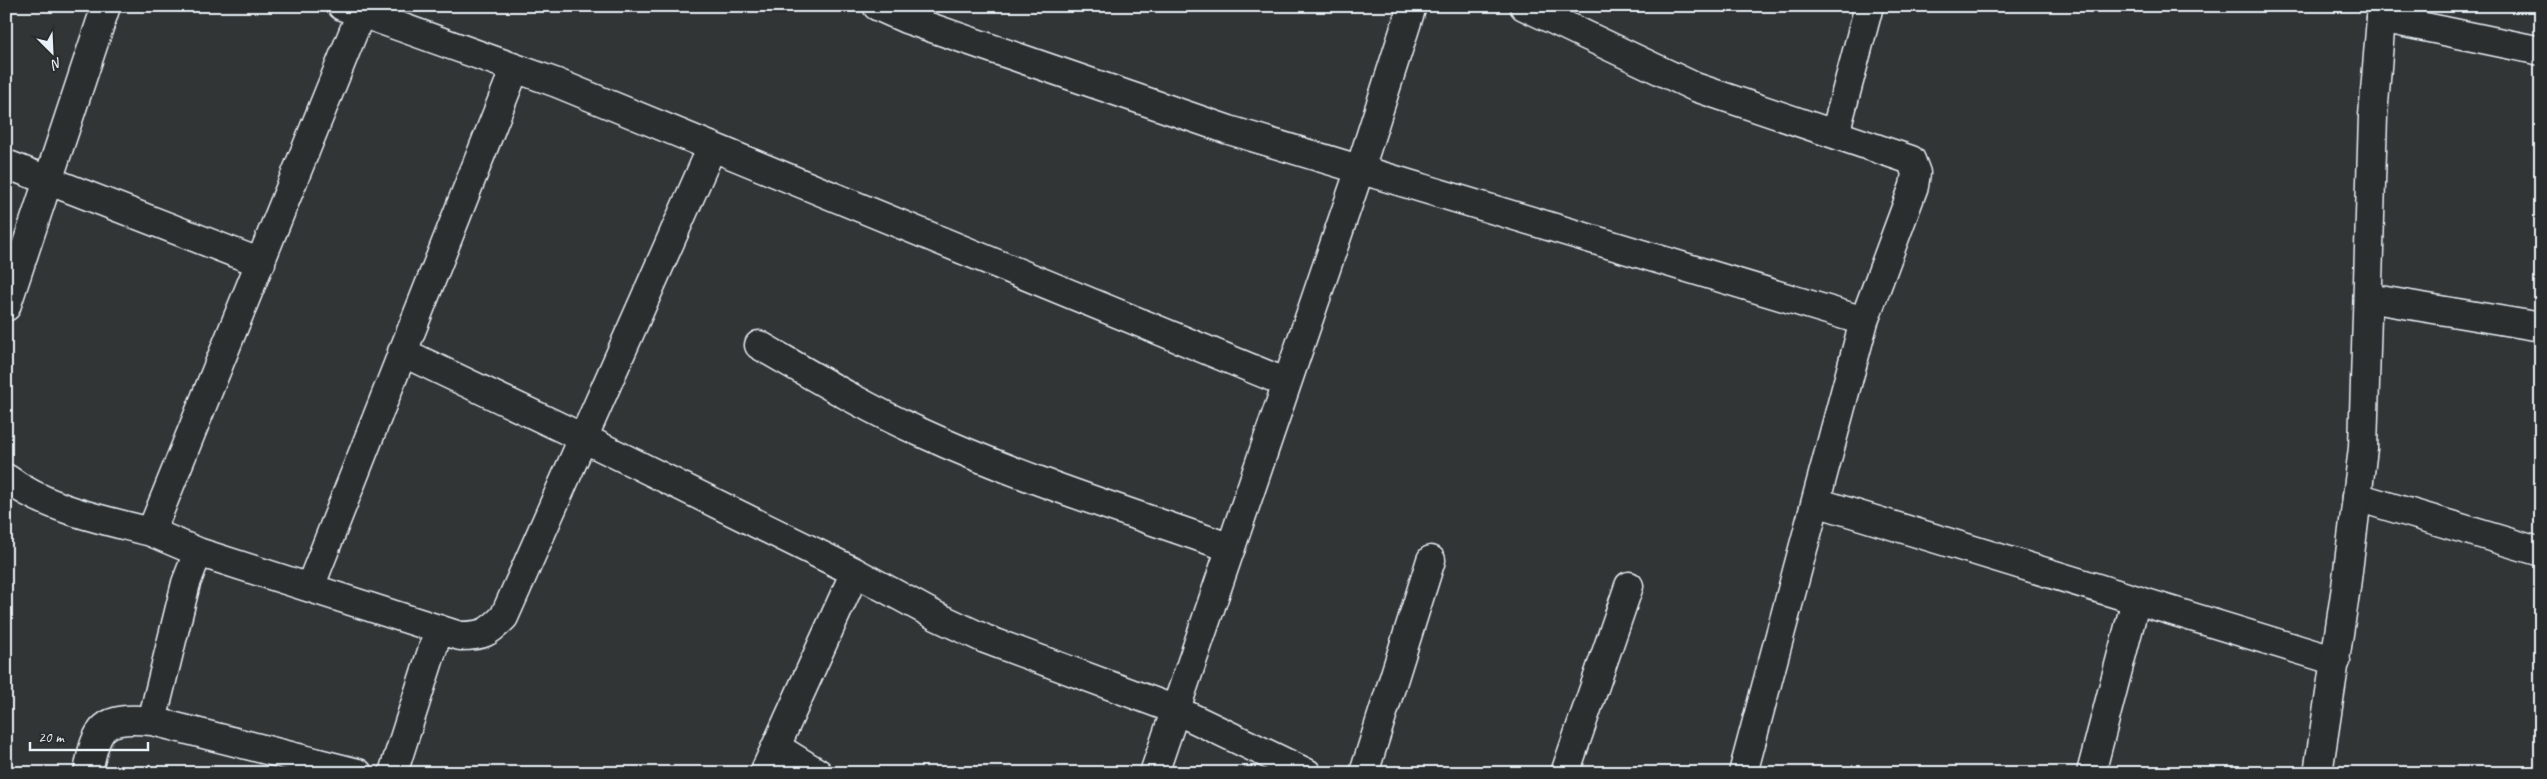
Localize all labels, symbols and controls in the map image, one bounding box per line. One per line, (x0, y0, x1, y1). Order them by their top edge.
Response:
north arrow (28, 28, 78, 78)
text: N (48, 54, 65, 74)
scale bar (30, 719, 148, 751)
text: 20 m (38, 728, 65, 747)

